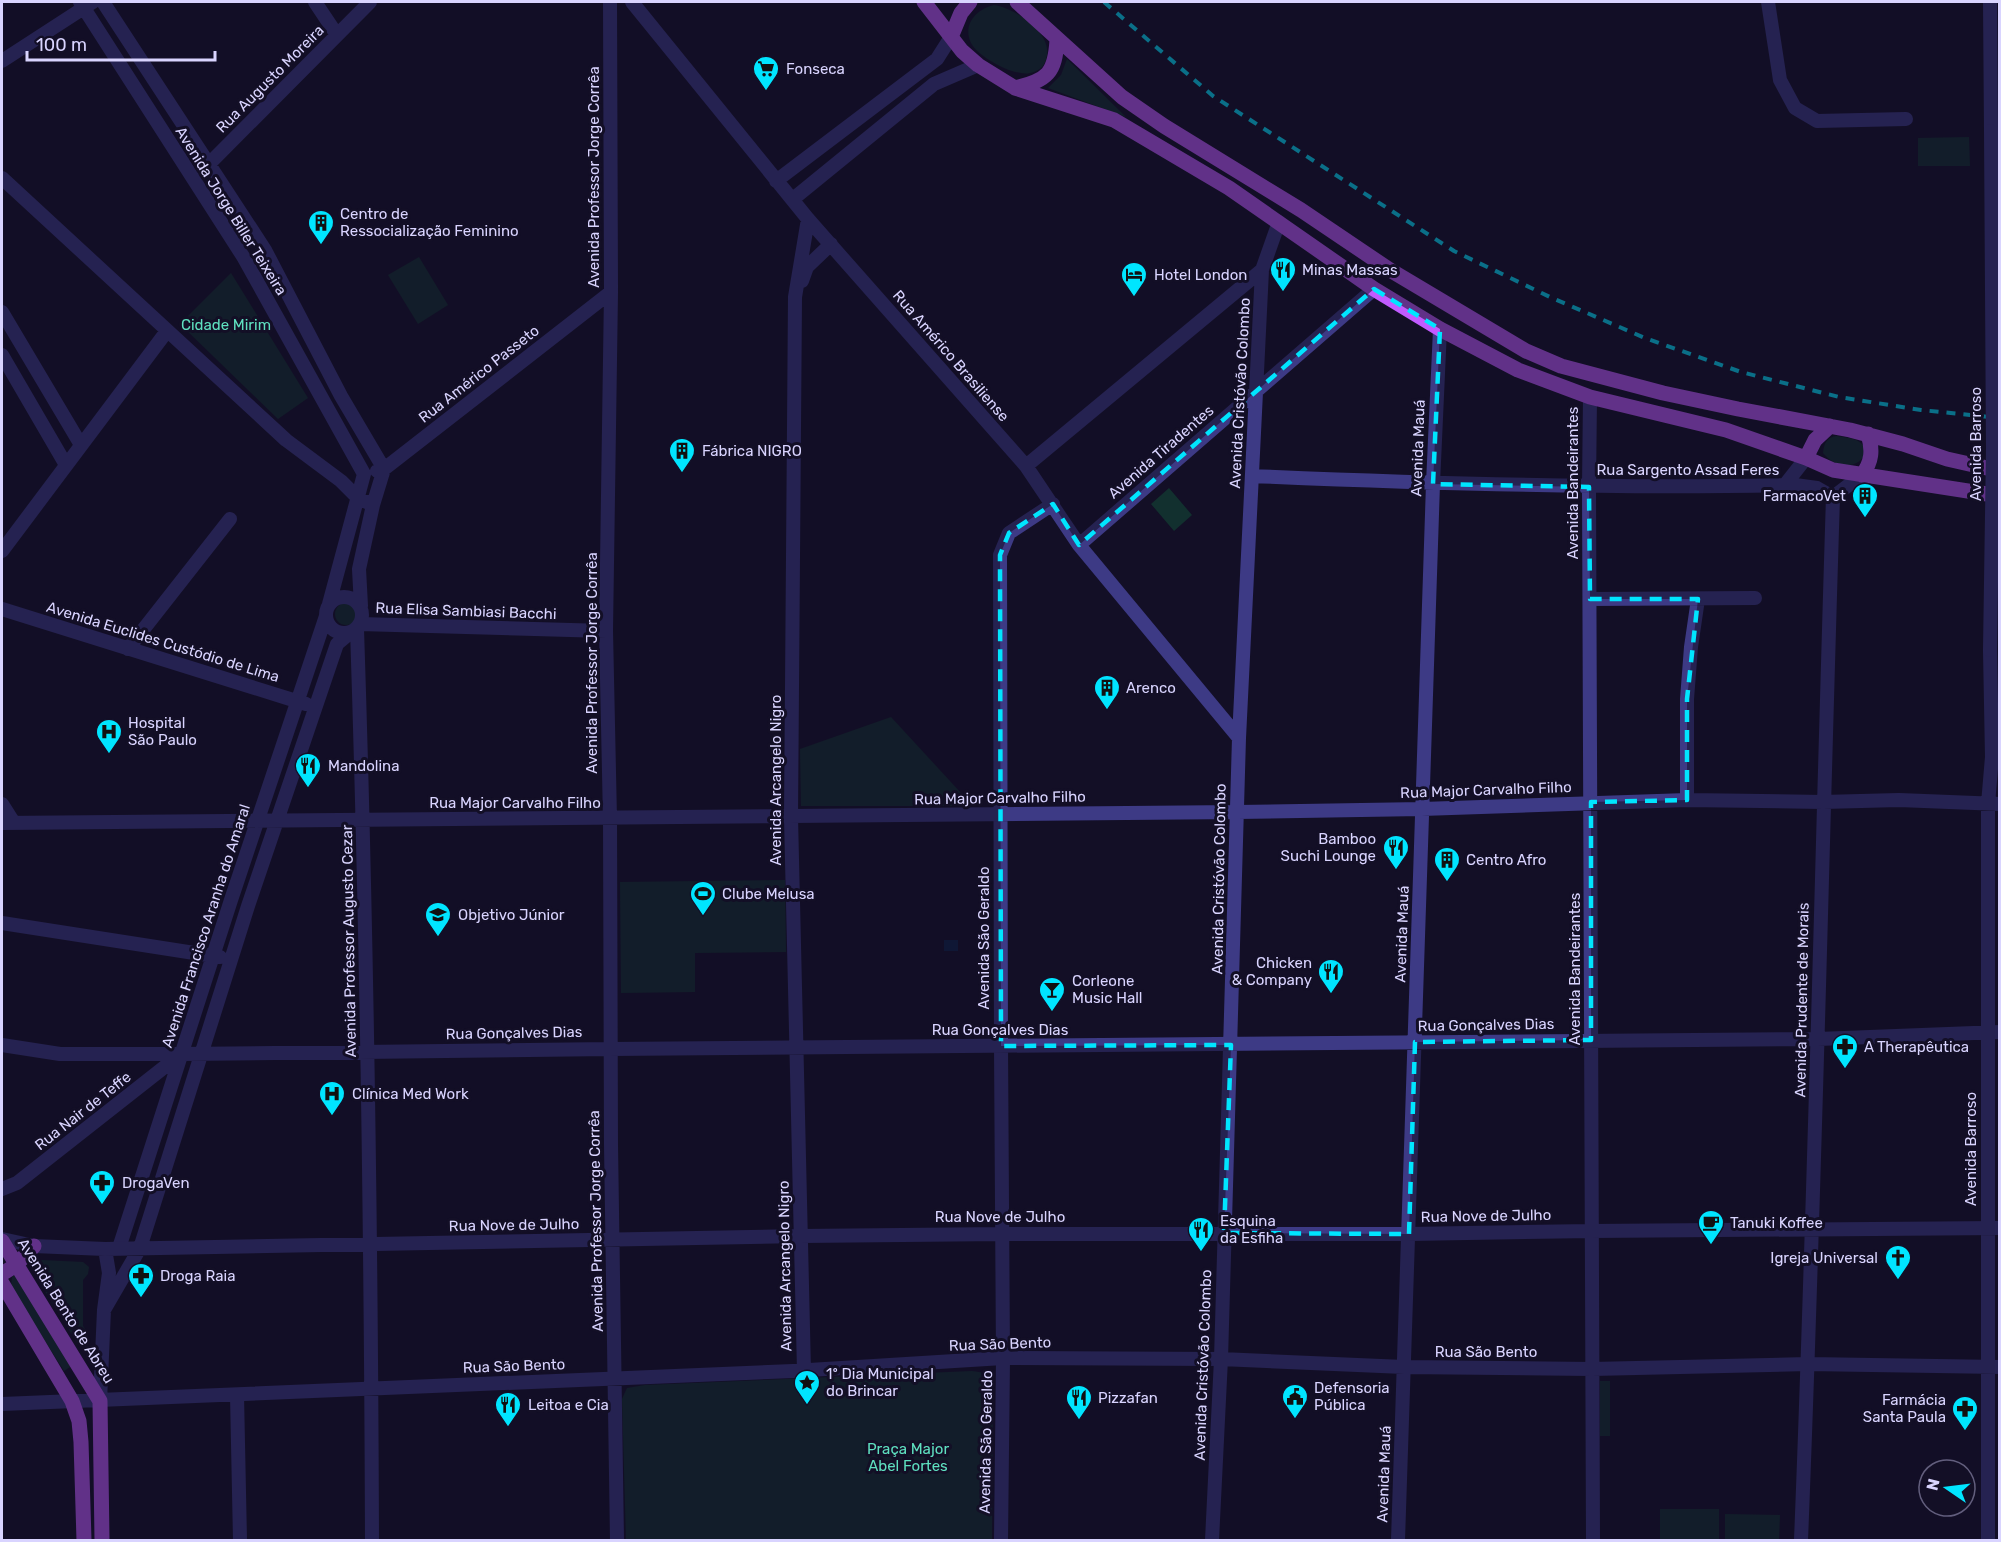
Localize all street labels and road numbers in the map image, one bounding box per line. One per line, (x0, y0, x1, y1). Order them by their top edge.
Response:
street label: Rua Augusto Moreira (212, 21, 328, 137)
street label: Avenida Professor Jorge Corrêa (585, 66, 603, 288)
street label: Avenida Jorge Biller Teixeira (172, 123, 290, 299)
street label: Rua Américo Brasiliense (889, 287, 1013, 425)
street label: Avenida Cristóvão Colombo (1226, 297, 1254, 489)
street label: Rua Américo Passeto (415, 321, 543, 427)
street label: Avenida Barroso (1967, 387, 1985, 501)
street label: Avenida Mauá (1407, 399, 1429, 497)
street label: Avenida Tiradentes (1105, 401, 1218, 503)
street label: Avenida Bandeirantes (1564, 406, 1582, 559)
street label: Rua Sargento Assad Feres (1597, 461, 1780, 479)
street label: Avenida Professor Jorge Corrêa (583, 552, 601, 774)
street label: Avenida Euclides Custódio de Lima (44, 598, 282, 686)
street label: Rua Elisa Sambiasi Bacchi (375, 599, 557, 623)
street label: Avenida Arcangelo Nigro (767, 695, 785, 865)
street label: Rua Major Carvalho Filho (1400, 778, 1572, 802)
street label: Avenida Cristóvão Colombo (1208, 783, 1230, 975)
street label: Rua Major Carvalho Filho (914, 788, 1086, 808)
street label: Rua Major Carvalho Filho (429, 794, 601, 812)
street label: Avenida Francisco Aranha do Amaral (158, 802, 254, 1050)
street label: Avenida Professor Augusto Cezar (338, 824, 360, 1057)
street label: Avenida São Geraldo (975, 866, 993, 1010)
street label: Avenida Mauá (1391, 885, 1413, 983)
street label: Avenida Bandeirantes (1566, 892, 1584, 1045)
street label: Avenida Prudente de Morais (1791, 902, 1813, 1098)
street label: Rua Gonçalves Dias (1418, 1015, 1555, 1035)
street label: Rua Gonçalves Dias (932, 1021, 1069, 1039)
street label: Rua Gonçalves Dias (446, 1023, 583, 1043)
street label: Rua Nair de Teffe (31, 1068, 135, 1154)
street label: Avenida Barroso (1962, 1092, 1980, 1206)
street label: Avenida Professor Jorge Corrêa (585, 1110, 607, 1332)
street label: Avenida Arcangelo Nigro (775, 1180, 795, 1352)
street label: Rua Nove de Julho (1421, 1206, 1551, 1226)
street label: Rua Nove de Julho (935, 1208, 1065, 1226)
street label: Rua Nove de Julho (449, 1215, 579, 1235)
street label: Avenida Bento de Abreu (14, 1235, 118, 1387)
street label: Avenida Cristóvão Colombo (1191, 1269, 1215, 1461)
street label: Rua São Bento (948, 1333, 1052, 1355)
street label: Rua São Bento (1435, 1343, 1537, 1361)
street label: Rua São Bento (462, 1355, 566, 1377)
street label: Avenida São Geraldo (976, 1370, 996, 1514)
street label: Avenida Mauá (1373, 1425, 1395, 1523)

